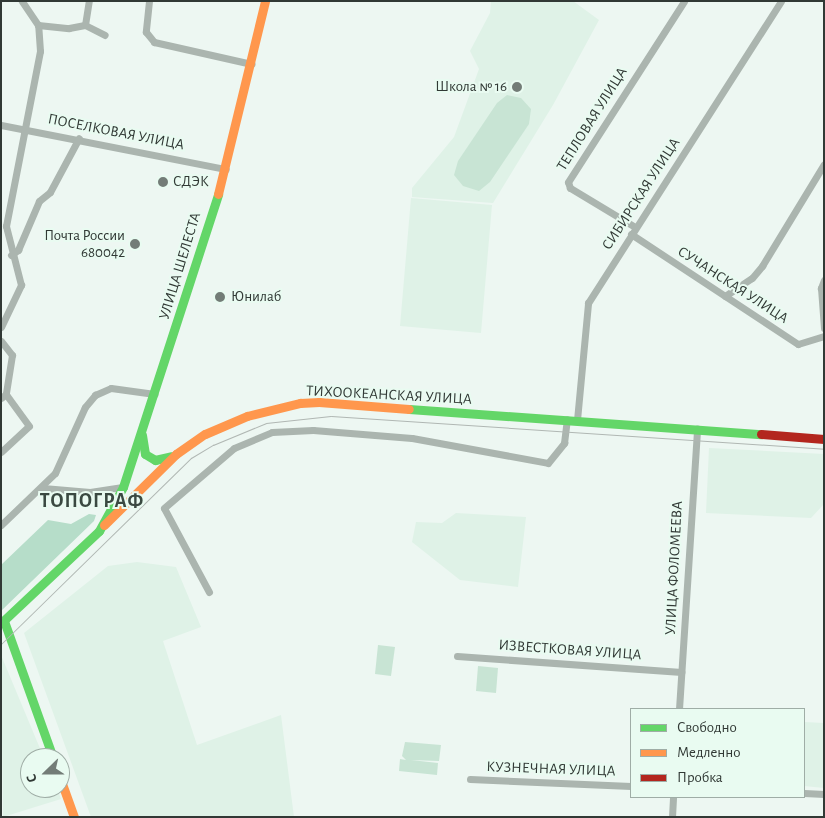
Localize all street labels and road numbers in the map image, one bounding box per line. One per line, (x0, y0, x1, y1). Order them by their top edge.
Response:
street label: ТЕПЛОВАЯ УЛИЦА (553, 64, 631, 174)
street label: ПОСЕЛКОВАЯ УЛИЦА (46, 110, 186, 154)
street label: СИБИРСКАЯ УЛИЦА (598, 135, 684, 253)
street label: УЛИЦА ШЕЛЕСТА (155, 210, 205, 322)
street label: СУЧАНСКАЯ УЛИЦА (674, 242, 792, 328)
street label: ТИХООКЕАНСКАЯ УЛИЦА (306, 382, 472, 408)
street label: УЛИЦА ФОЛОМЕЕВА (661, 500, 687, 636)
street label: ИЗВЕСТКОВАЯ УЛИЦА (498, 636, 642, 664)
street label: КУЗНЕЧНАЯ УЛИЦА (486, 758, 616, 780)

